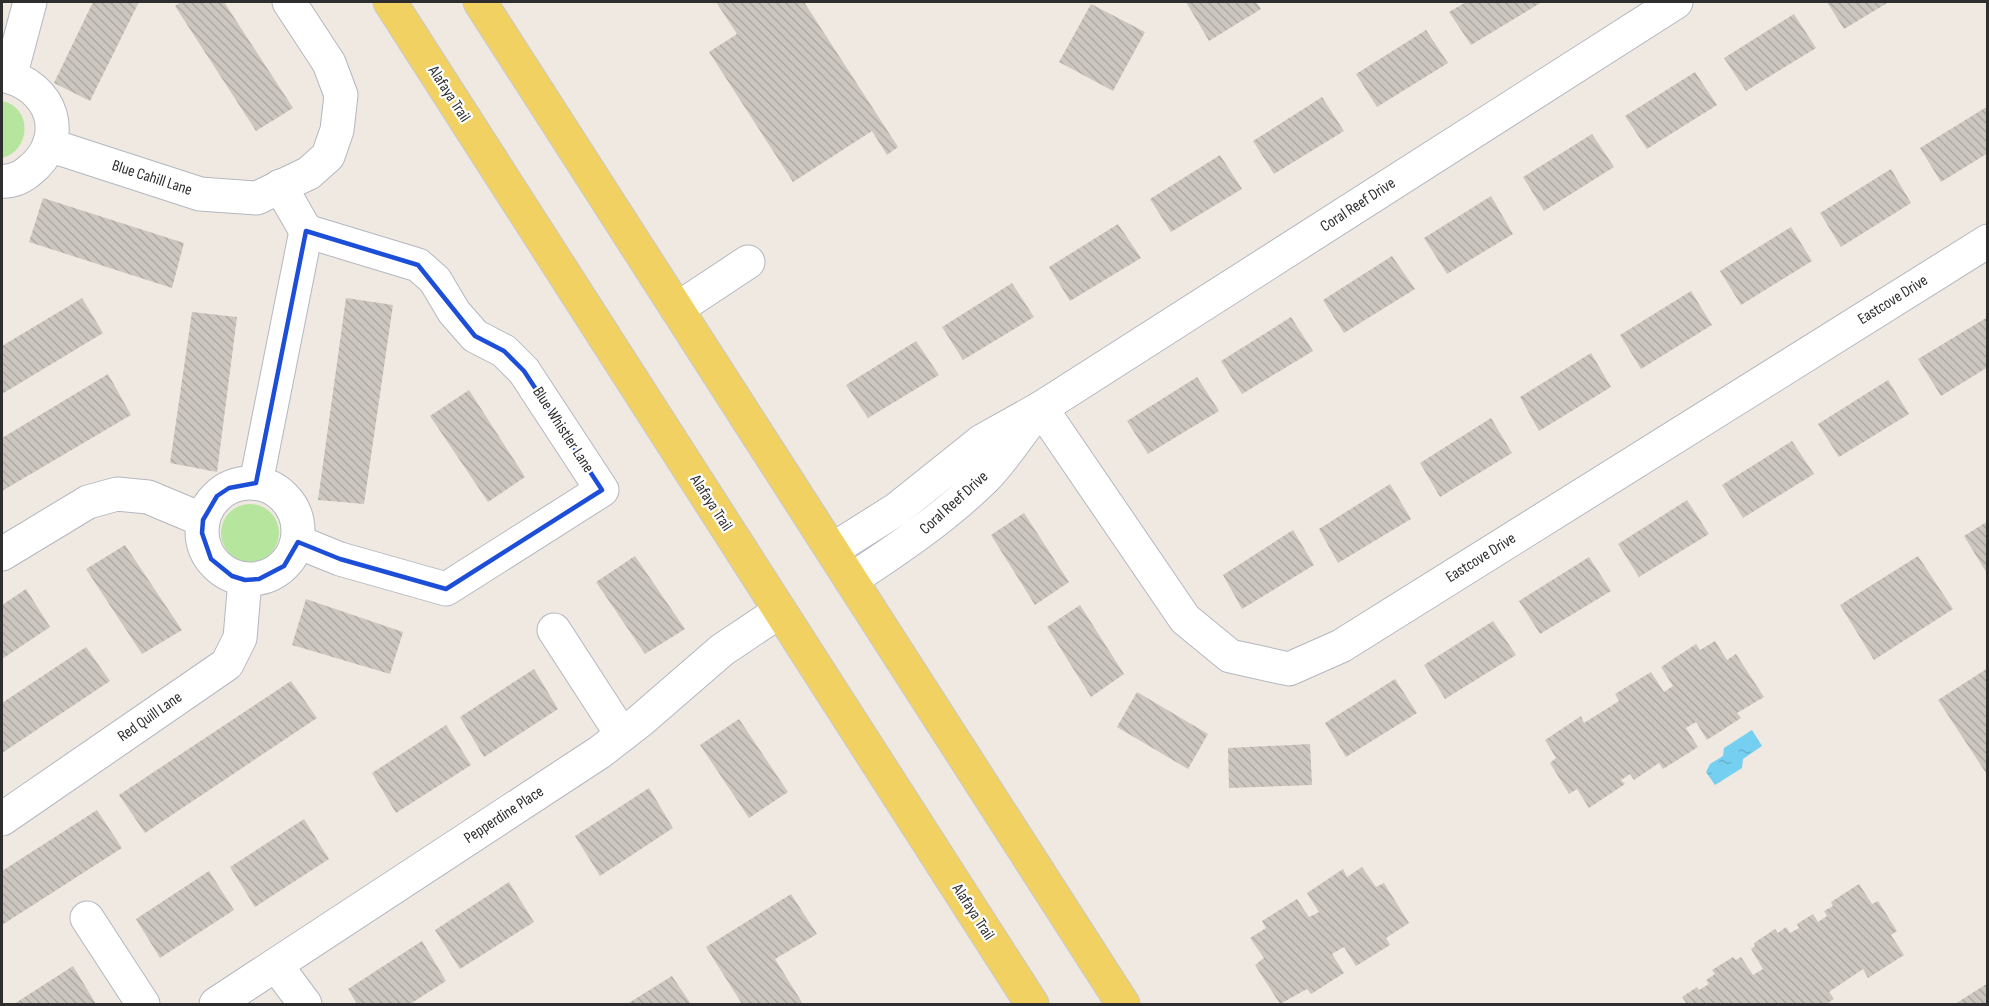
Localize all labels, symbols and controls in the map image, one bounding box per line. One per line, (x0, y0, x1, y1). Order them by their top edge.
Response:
street label: Alafaya Trail (423, 62, 474, 126)
street label: Blue Cahill Lane (110, 156, 194, 200)
street label: Coral Reef Drive (1317, 174, 1399, 236)
street label: Eastcove Drive (1855, 271, 1931, 329)
street label: Blue Whistler Lane (528, 384, 598, 476)
street label: Coral Reef Drive (916, 467, 992, 539)
street label: Alafaya Trail (685, 471, 736, 535)
street label: Eastcove Drive (1443, 529, 1519, 587)
street label: Red Quill Lane (114, 688, 186, 746)
street label: Pepperdine Place (461, 782, 547, 848)
street label: Alafaya Trail (947, 880, 998, 944)

